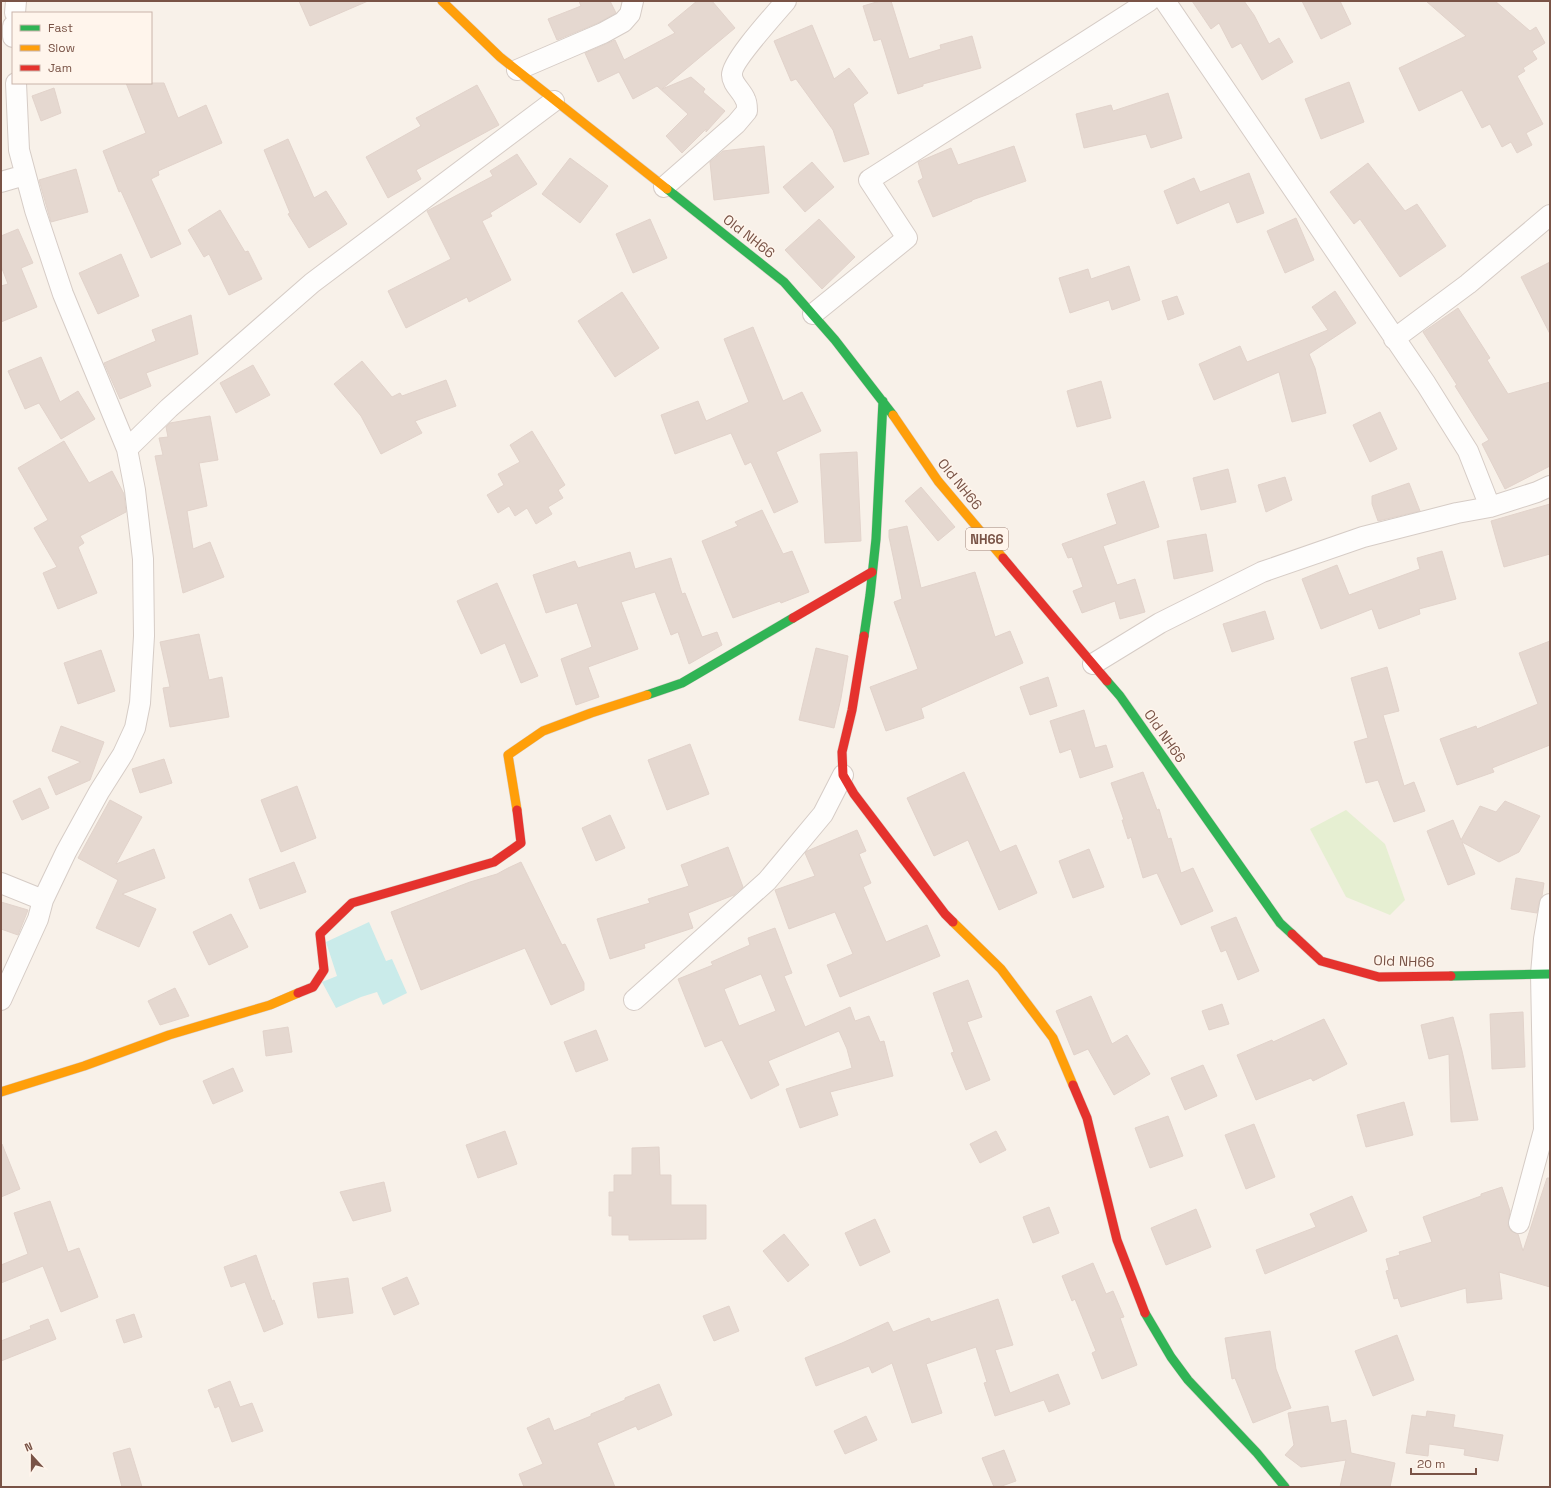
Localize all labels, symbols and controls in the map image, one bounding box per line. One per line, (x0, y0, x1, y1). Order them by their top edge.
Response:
legend (12, 12, 152, 84)
text: Fast (48, 20, 73, 36)
text: Slow (48, 40, 75, 56)
text: Jam (48, 60, 72, 76)
street label: Old NH66 (719, 210, 779, 262)
street label: Old NH66 (934, 455, 986, 513)
road number: NH66 (966, 528, 1008, 550)
street label: Old NH66 (1140, 706, 1190, 766)
street label: Old NH66 (1373, 951, 1435, 971)
north arrow (12, 1436, 52, 1476)
text: N (22, 1439, 34, 1455)
scale bar (1411, 1450, 1476, 1476)
text: 20 m (1417, 1456, 1445, 1472)

